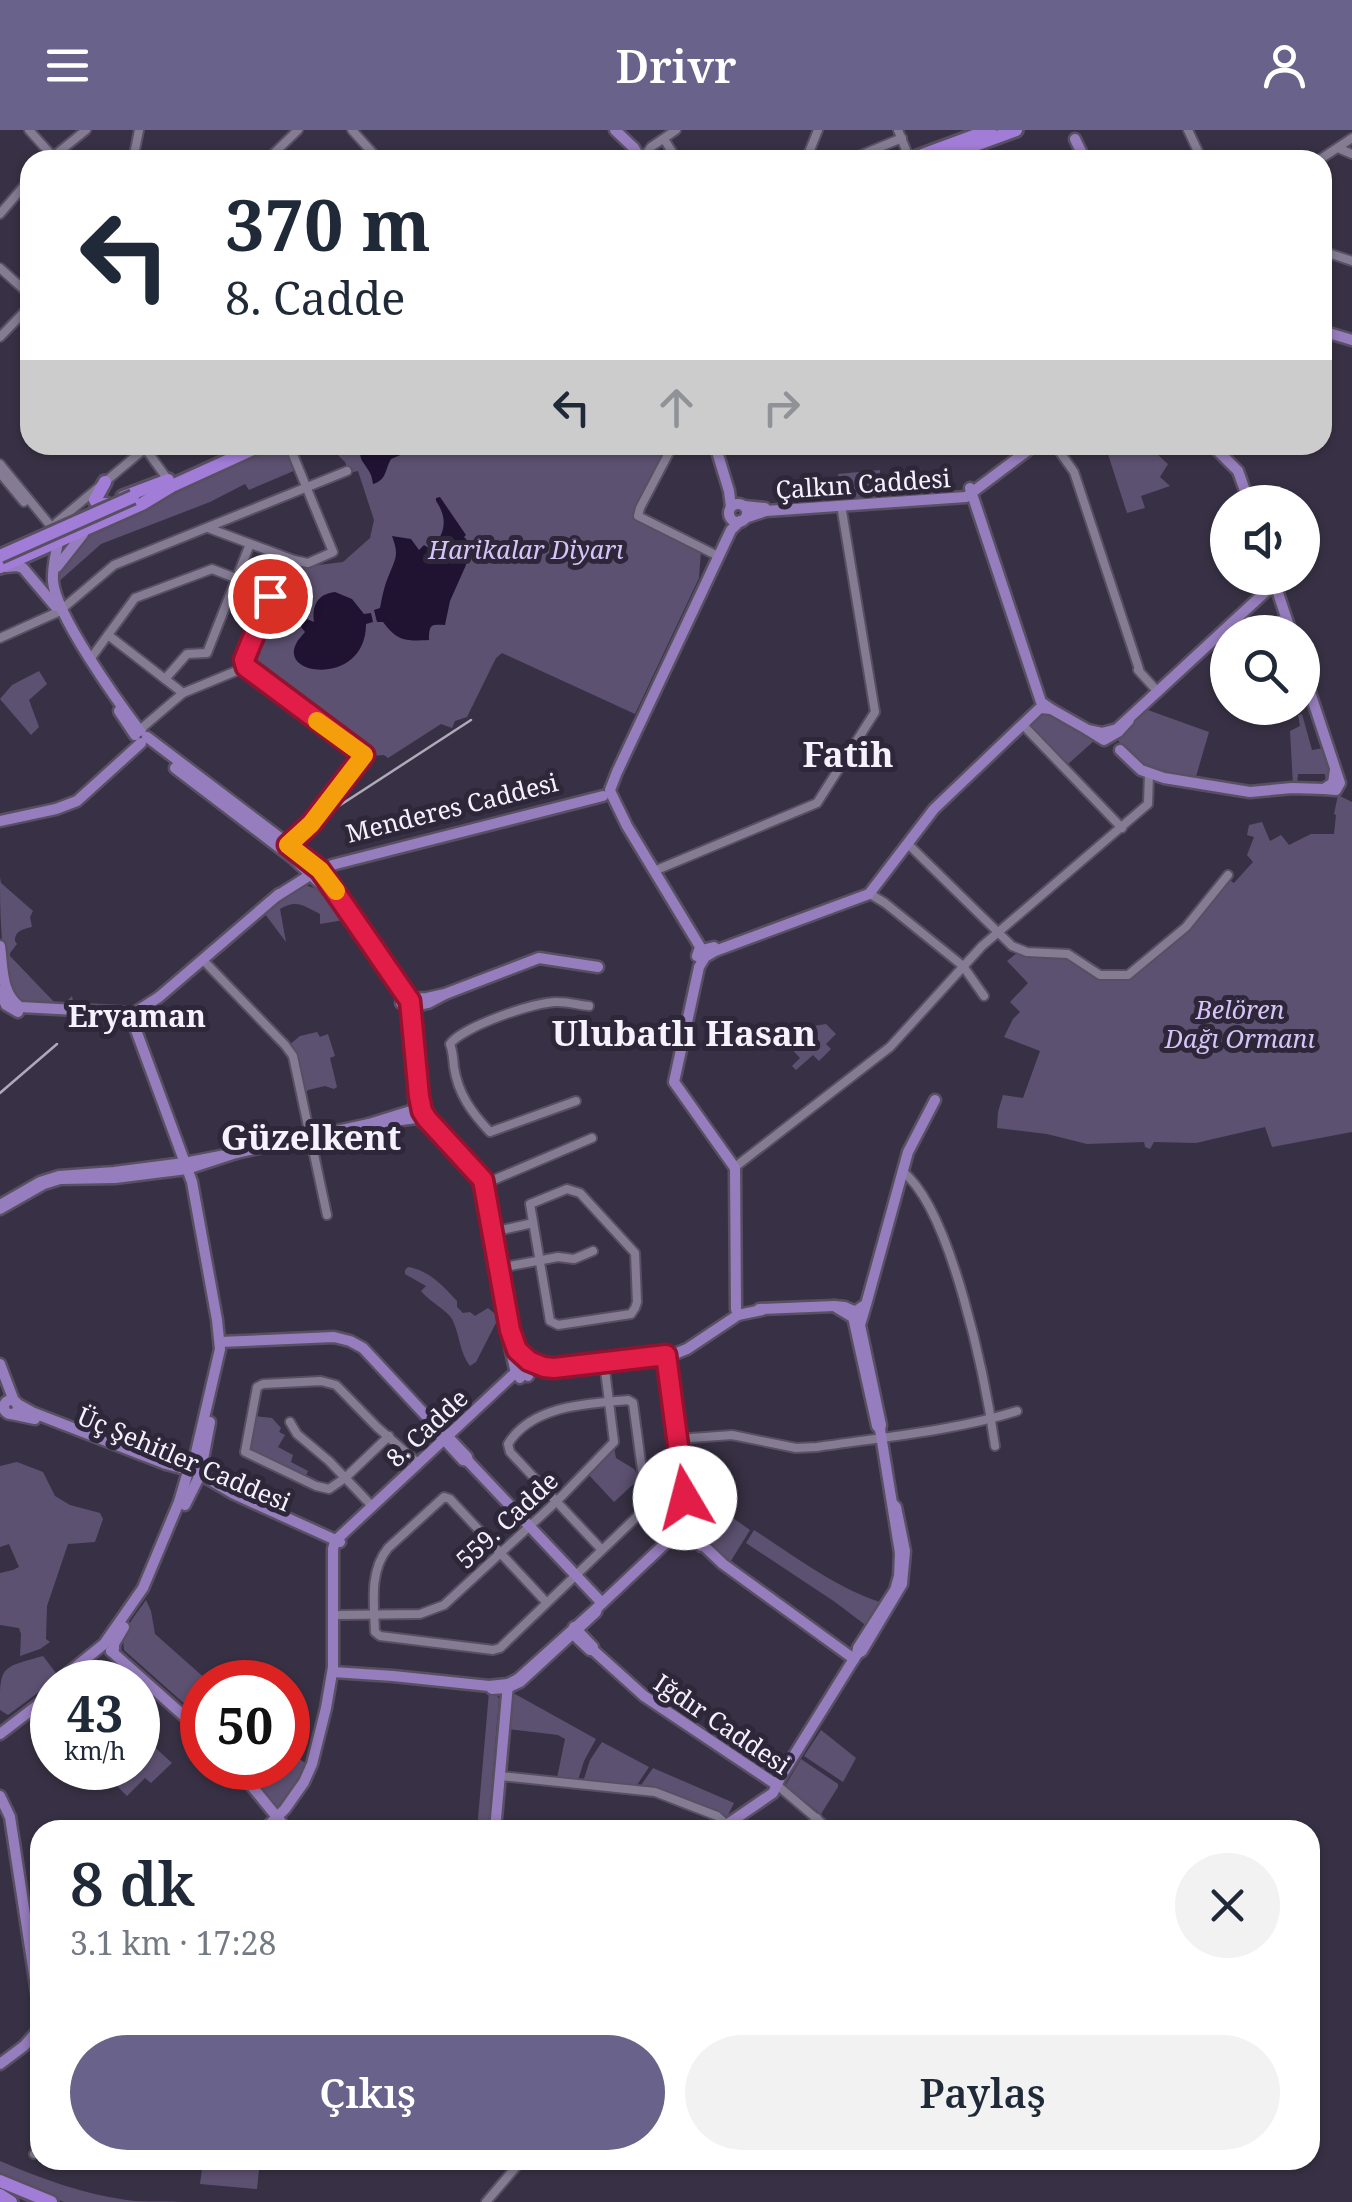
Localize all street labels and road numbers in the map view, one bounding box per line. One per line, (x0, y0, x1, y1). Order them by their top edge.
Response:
street label: Çalkın Caddesi (774, 460, 952, 506)
street label: Menderes Caddesi (342, 764, 561, 850)
street label: 8. Cadde (378, 1381, 475, 1474)
street label: Üç Şehitler Caddesi (73, 1398, 296, 1518)
street label: 559. Cadde (448, 1463, 565, 1575)
street label: Iğdır Caddesi (648, 1665, 797, 1781)

